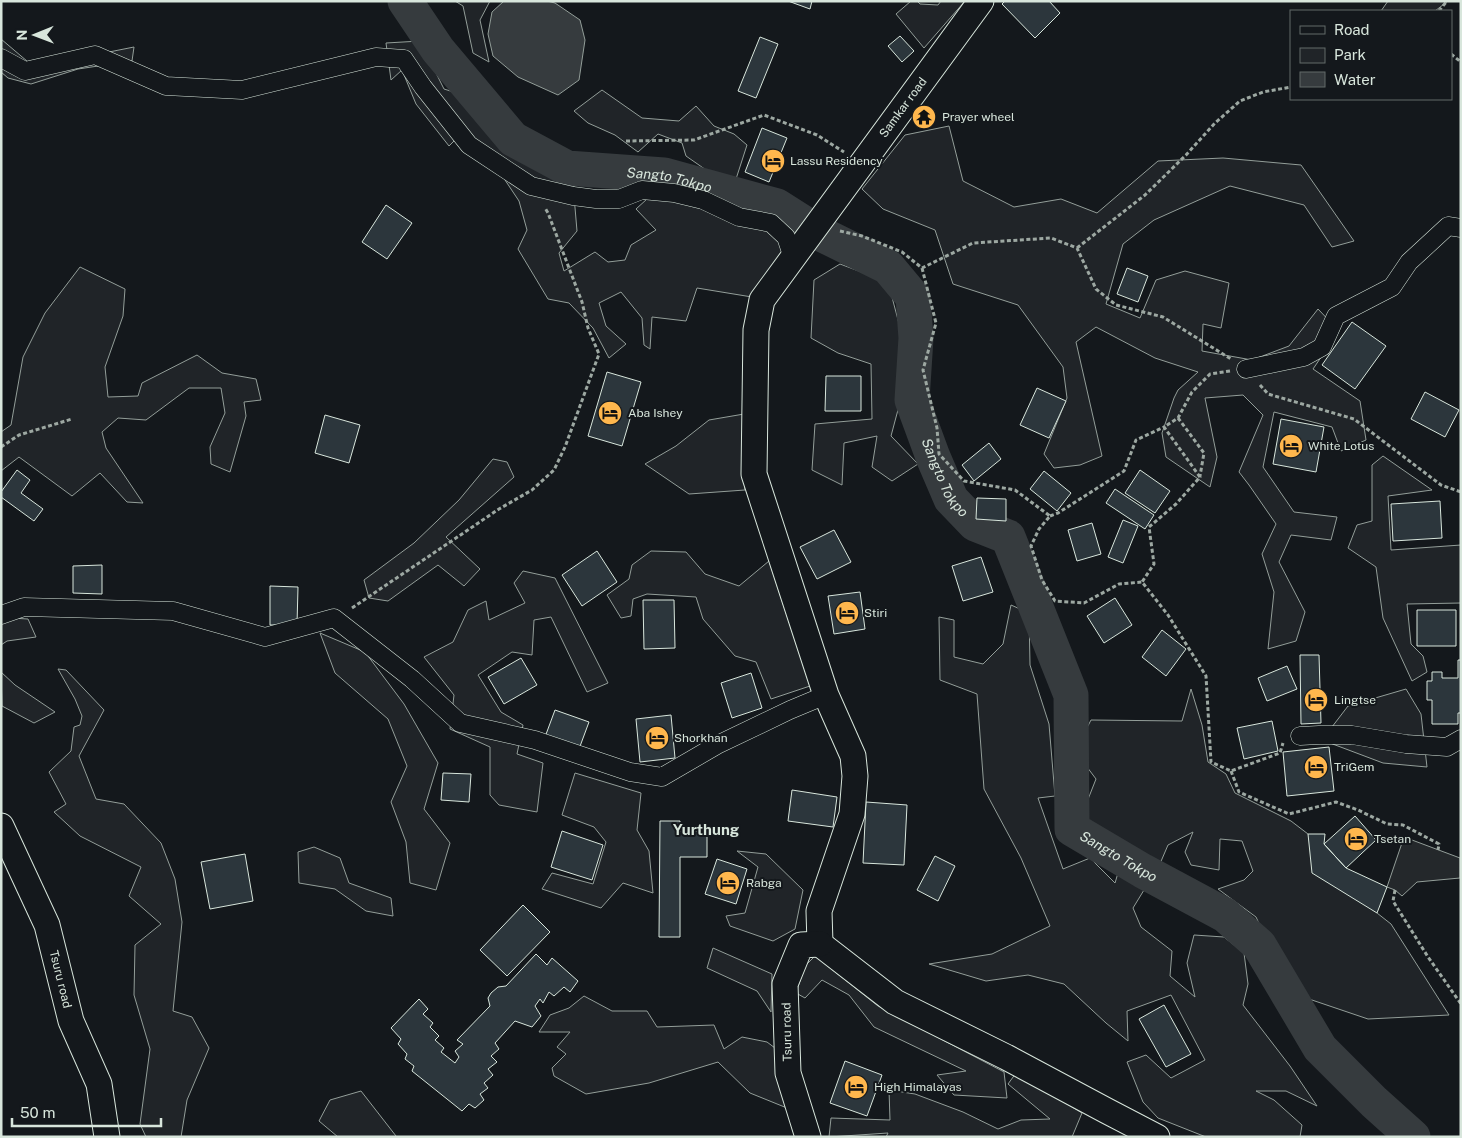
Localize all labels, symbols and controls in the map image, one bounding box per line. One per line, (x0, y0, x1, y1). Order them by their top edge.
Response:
north arrow (10, 10, 60, 60)
legend (1290, 10, 1452, 100)
text: Road (1334, 21, 1370, 38)
text: N (14, 30, 30, 41)
text: Park (1334, 46, 1366, 63)
text: Water (1334, 71, 1376, 88)
street label: Samkar road (876, 75, 930, 140)
temple icon: Prayer wheel (911, 104, 937, 130)
place label: Prayer wheel (942, 110, 1015, 124)
hotel icon: Lassu Residency (760, 148, 786, 174)
place label: Lassu Residency (790, 154, 883, 168)
water label: Sangto Tokpo (626, 164, 714, 196)
hotel icon: Aba Ishey (597, 400, 623, 426)
place label: Aba Ishey (628, 406, 683, 420)
hotel icon: White Lotus (1278, 433, 1304, 459)
water label: Sangto Tokpo (919, 436, 972, 520)
place label: White Lotus (1308, 439, 1374, 453)
hotel icon: Stiri (834, 600, 860, 626)
place label: Stiri (864, 606, 887, 620)
hotel icon: Lingtse (1303, 687, 1329, 713)
place label: Lingtse (1334, 693, 1376, 707)
hotel icon: Shorkhan (644, 725, 670, 751)
place label: Shorkhan (674, 731, 728, 745)
hotel icon: TriGem (1303, 754, 1329, 780)
place label: TriGem (1334, 760, 1374, 774)
district label: Yurthung (673, 821, 740, 838)
hotel icon: Tsetan (1343, 826, 1369, 852)
water label: Sangto Tokpo (1077, 828, 1160, 885)
place label: Tsetan (1374, 832, 1411, 846)
hotel icon: Rabga (715, 870, 741, 896)
place label: Rabga (746, 876, 782, 890)
street label: Tsuru road (47, 949, 75, 1010)
street label: Tsuru road (779, 1002, 795, 1062)
hotel icon: High Himalayas (843, 1074, 869, 1100)
place label: High Himalayas (874, 1080, 962, 1094)
scale bar (12, 1096, 161, 1128)
text: 50 m (20, 1104, 55, 1121)

